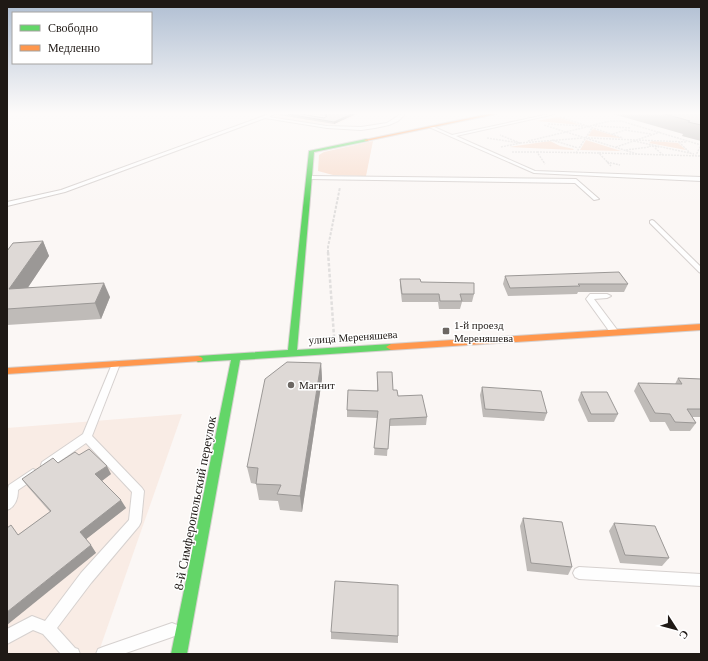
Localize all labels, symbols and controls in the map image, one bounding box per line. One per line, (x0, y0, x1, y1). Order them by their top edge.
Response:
legend (12, 12, 152, 64)
text: Свободно (48, 21, 98, 35)
text: Медленно (48, 41, 100, 55)
place label: 1-й проезд Мереняшева (454, 319, 513, 344)
marker: 1-й проезд Мереняшева (441, 326, 451, 336)
street label: улица Мереняшева (308, 328, 398, 346)
place label: Магнит (299, 379, 335, 391)
marker: Магнит (286, 380, 296, 390)
street label: 8-й Симферопольский переулок (171, 414, 219, 591)
north arrow (656, 609, 696, 649)
text: С (677, 628, 691, 642)

